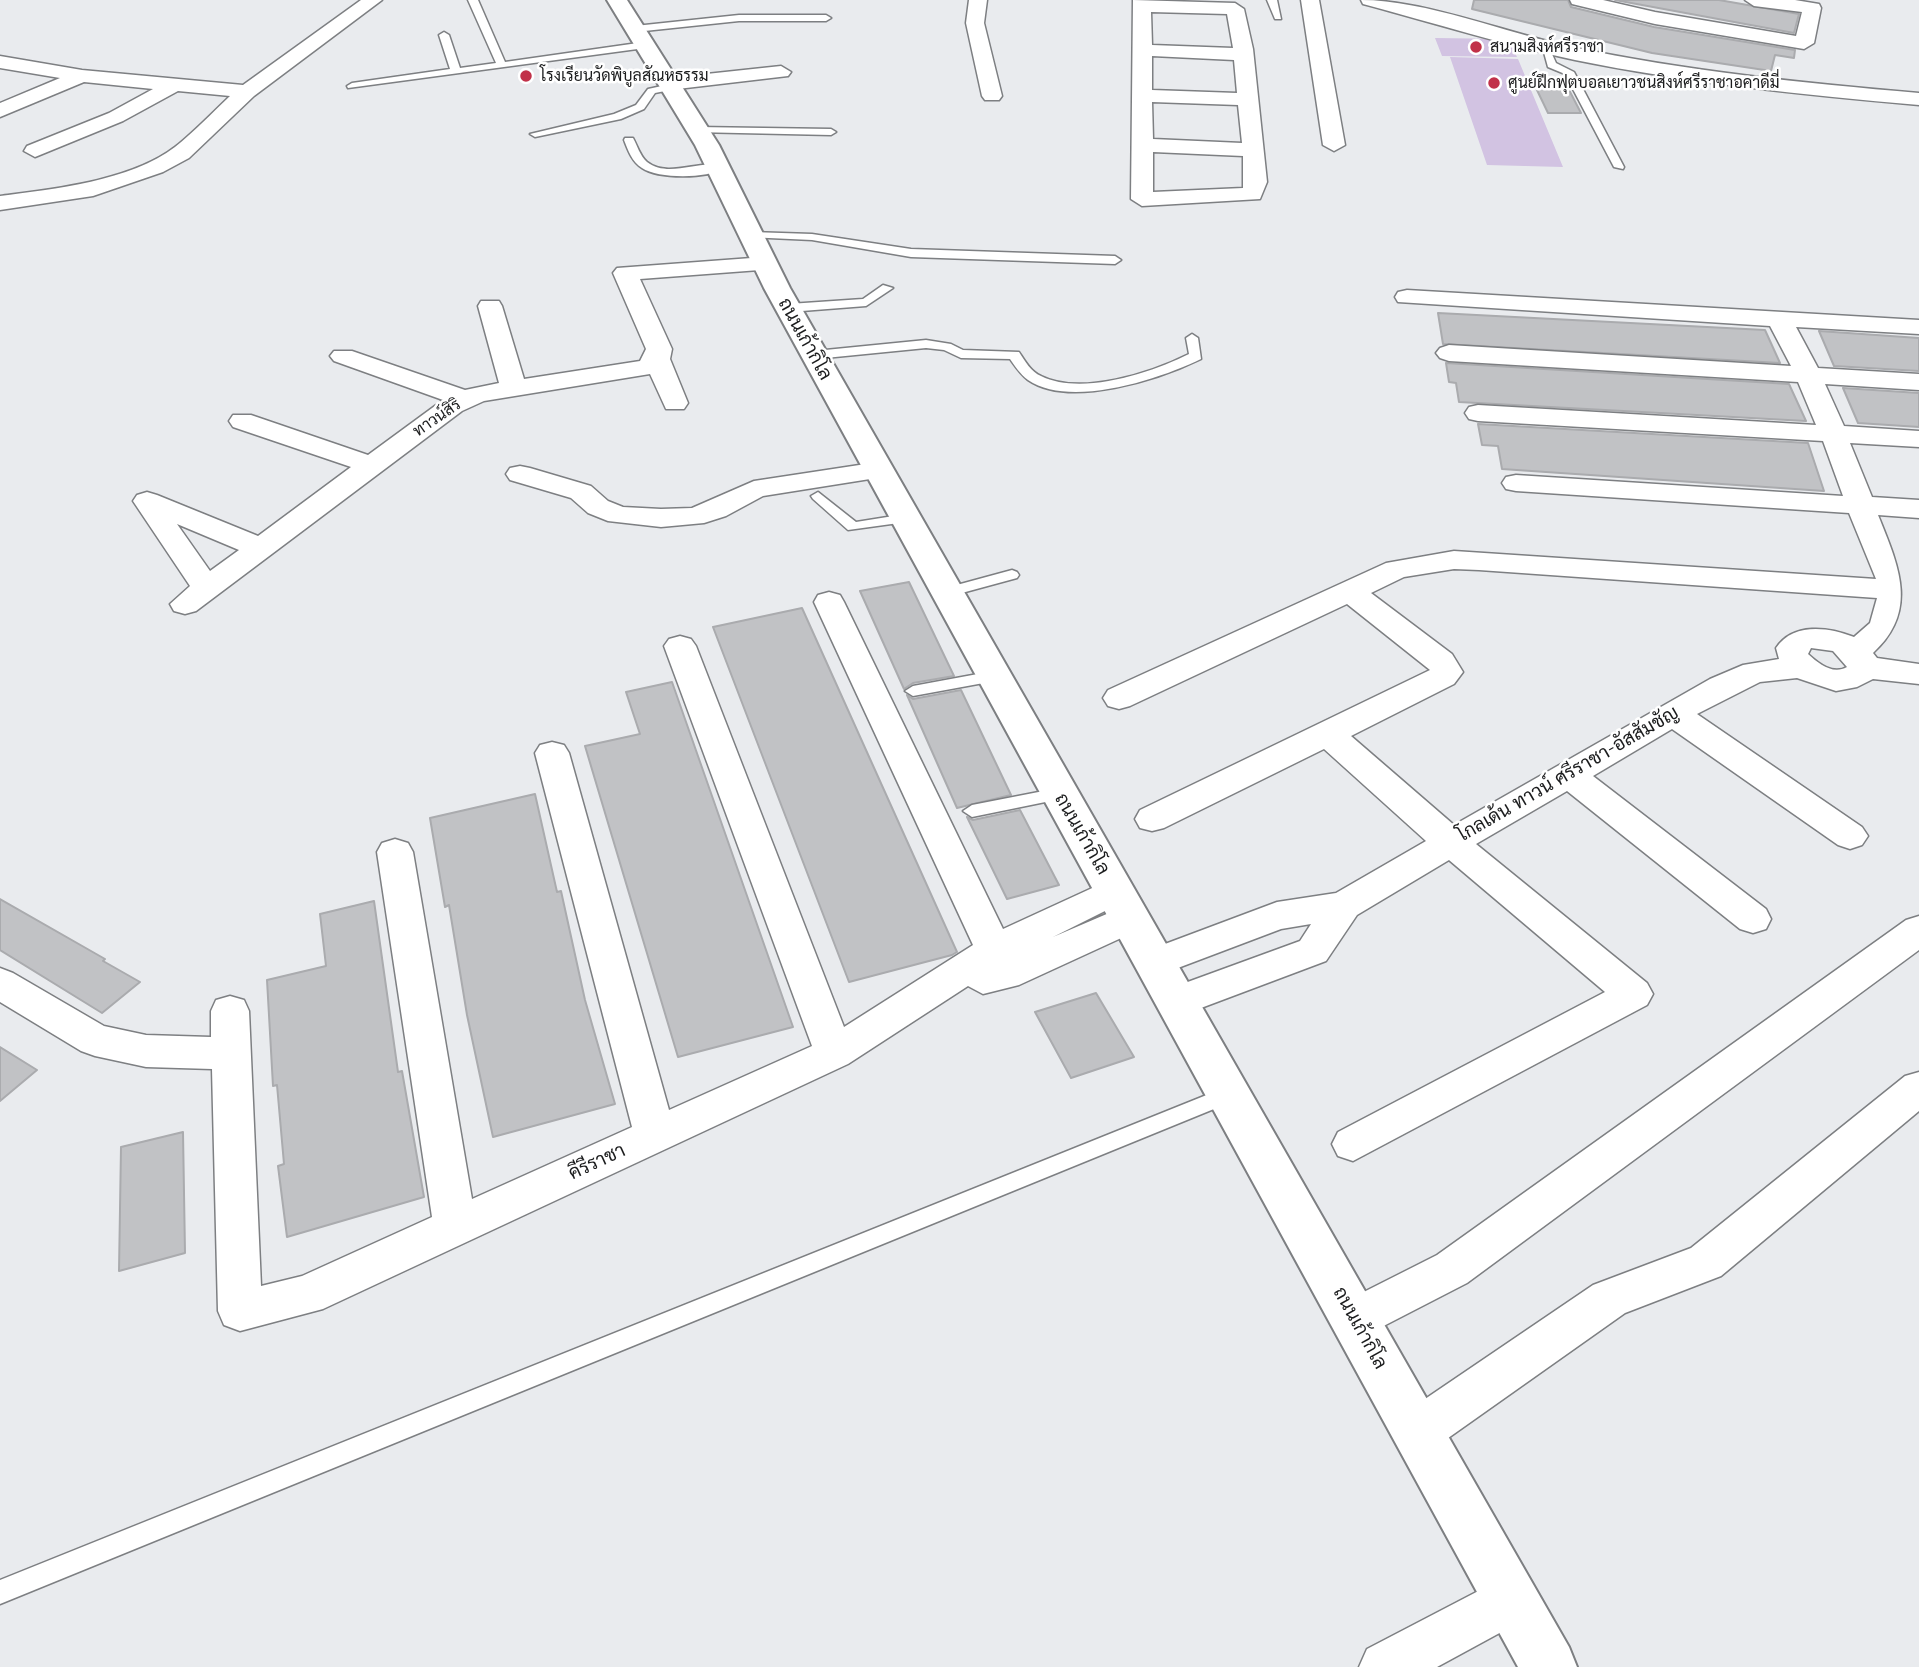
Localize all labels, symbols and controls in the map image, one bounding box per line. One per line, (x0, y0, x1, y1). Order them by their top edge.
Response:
place label: สนามสิงห์ศรีราชา (1490, 37, 1604, 57)
marker: สนามสิงห์ศรีราชา (1468, 39, 1484, 55)
place label: โรงเรียนวัดพิบูลสัณหธรรม (540, 66, 709, 86)
marker: โรงเรียนวัดพิบูลสัณหธรรม (518, 68, 534, 84)
place label: ศูนย์ฝีกฟุตบอลเยาวชนสิงห์ศรีราชาอคาดีมี่ (1508, 73, 1779, 93)
marker: ศูนย์ฝีกฟุตบอลเยาวชนสิงห์ศรีราชาอคาดีมี่ (1486, 75, 1502, 91)
street label: ถนนเก้ากิโล (773, 294, 837, 384)
street label: ทาวน์สิริ (409, 395, 465, 441)
street label: โกลเด้น ทาวน์ ศรีราชา-อัสสัมชัญ (1453, 701, 1683, 847)
street label: ถนนเก้ากิโล (1050, 789, 1114, 879)
street label: คีรีราชา (565, 1139, 629, 1185)
street label: ถนนเก้ากิโล (1328, 1283, 1392, 1373)

